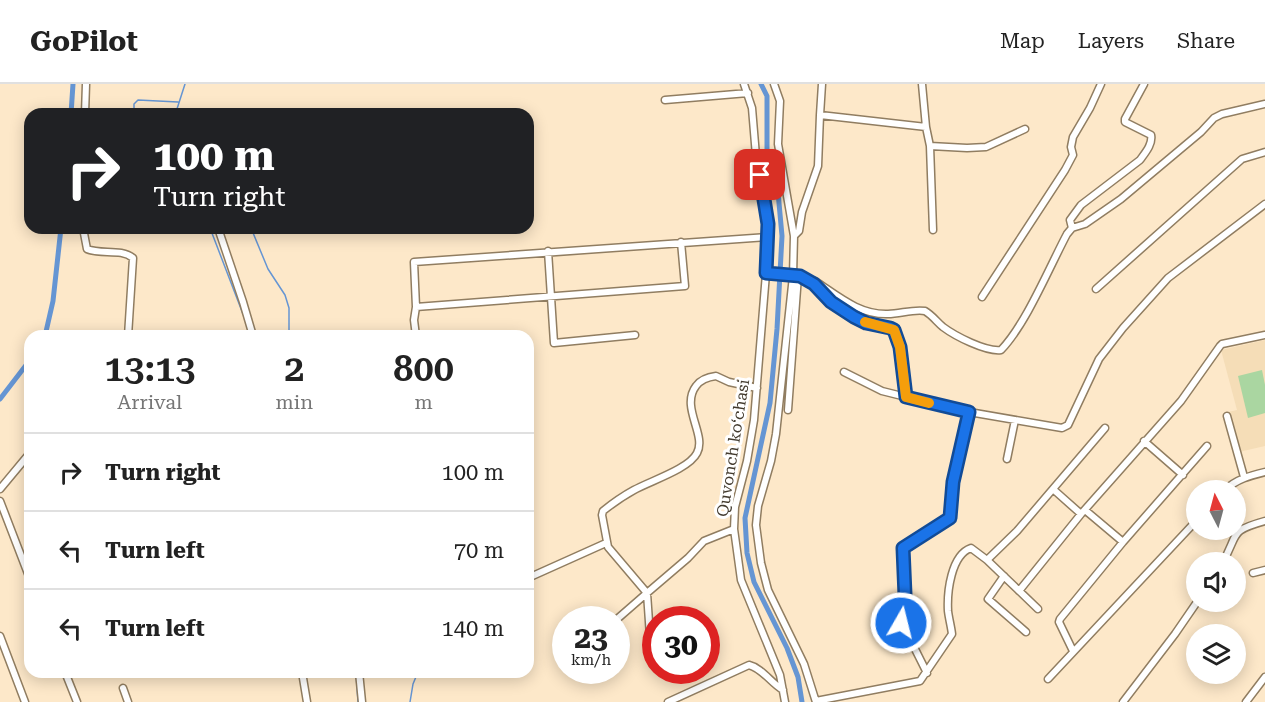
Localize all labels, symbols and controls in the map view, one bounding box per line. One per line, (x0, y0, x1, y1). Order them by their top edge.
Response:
text: GoPilot (30, 25, 138, 58)
text: Map (1000, 29, 1045, 53)
text: Layers (1078, 29, 1144, 53)
text: Share (1177, 29, 1235, 53)
text: 100 m (153, 131, 275, 180)
icon: right (54, 132, 132, 210)
pin (734, 149, 785, 200)
icon: arrive (743, 158, 776, 191)
text: Turn right (153, 181, 286, 213)
text: 13:13 (104, 348, 195, 390)
text: 2 (284, 348, 304, 390)
text: 800 (393, 348, 454, 390)
street label: Quvonch koʻchasi (713, 378, 753, 518)
text: Arrival (117, 390, 182, 414)
text: min (276, 390, 313, 414)
text: m (414, 390, 433, 414)
icon: right (54, 456, 87, 489)
text: Turn right (105, 460, 220, 485)
text: 100 m (441, 460, 504, 485)
north arrow (1186, 480, 1246, 540)
map controls (1186, 480, 1246, 684)
icon: left (54, 534, 87, 567)
text: Turn left (105, 538, 205, 563)
text: 70 m (454, 538, 504, 563)
button: sound (1186, 552, 1246, 612)
position arrow (869, 591, 933, 655)
speed limit sign: 30 (642, 606, 720, 684)
icon: left (54, 612, 87, 645)
text: Turn left (105, 616, 205, 641)
text: 140 m (441, 616, 504, 641)
text: 23 (574, 620, 608, 655)
button: layers (1186, 624, 1246, 684)
text: km/h (571, 651, 611, 669)

